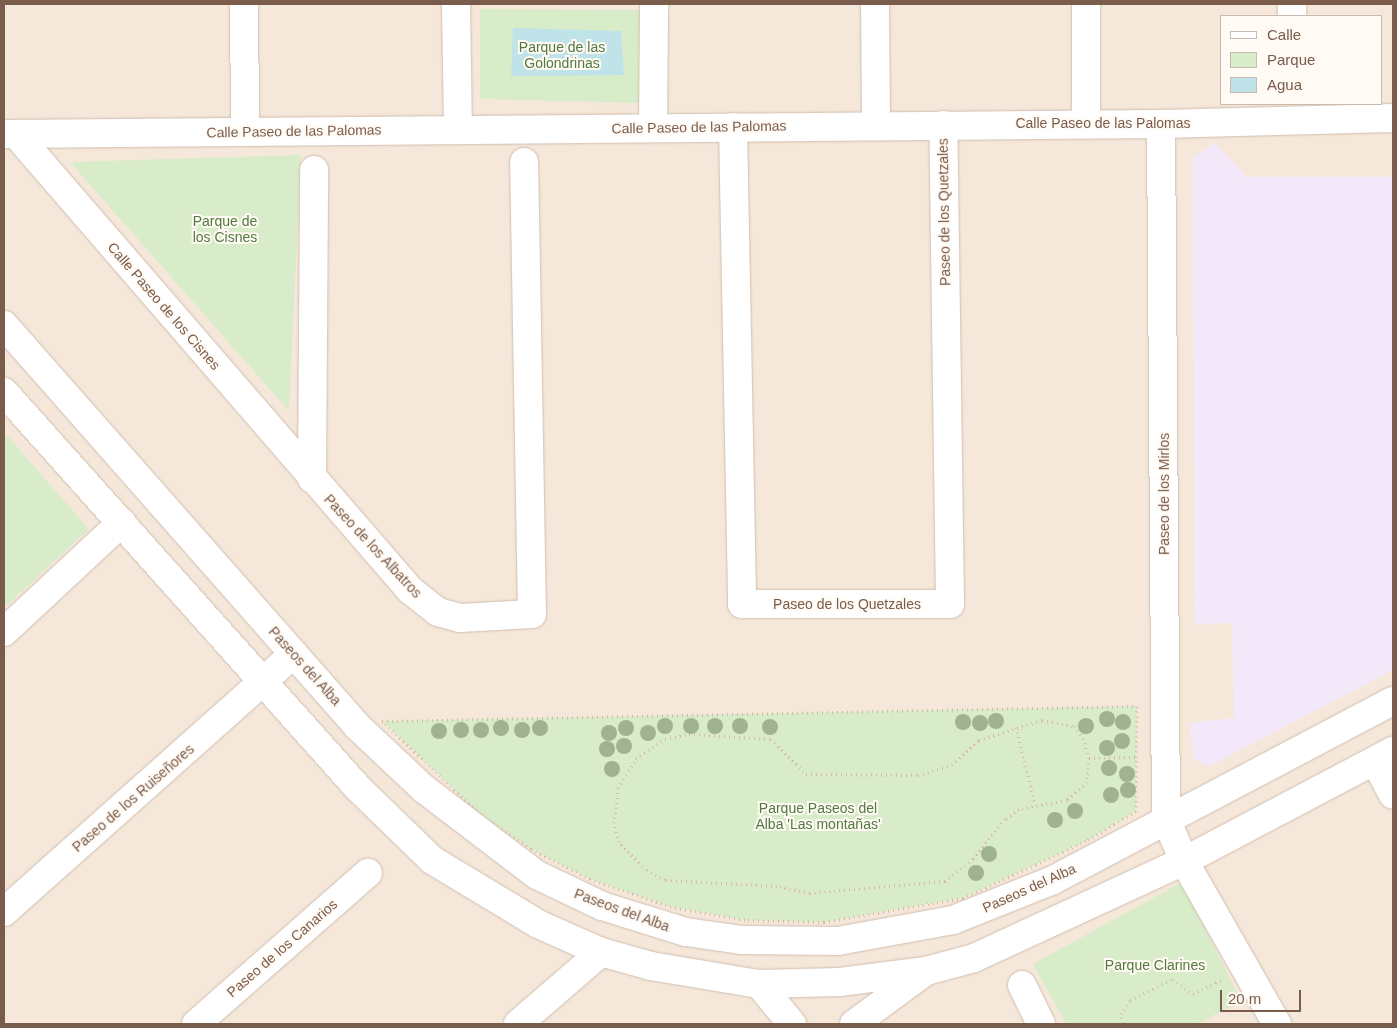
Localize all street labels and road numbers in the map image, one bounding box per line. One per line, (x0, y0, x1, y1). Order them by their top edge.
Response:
street label: Calle Paseo de las Palomas (1015, 115, 1191, 131)
street label: Calle Paseo de las Palomas (611, 117, 787, 137)
street label: Calle Paseo de las Palomas (206, 121, 382, 141)
street label: Paseo de los Quetzales (934, 138, 954, 286)
street label: Calle Paseo de los Cisnes (104, 239, 224, 373)
street label: Paseo de los Mirlos (1156, 433, 1172, 555)
street label: Paseo de los Albatros (320, 490, 426, 602)
street label: Paseo de los Quetzales (773, 596, 921, 612)
street label: Paseos del Alba (265, 623, 345, 709)
street label: Paseo de los Ruiseñores (69, 741, 197, 855)
street label: Paseos del Alba (979, 860, 1079, 916)
street label: Paseos del Alba (572, 885, 672, 935)
street label: Paseo de los Canarios (223, 895, 341, 1001)

